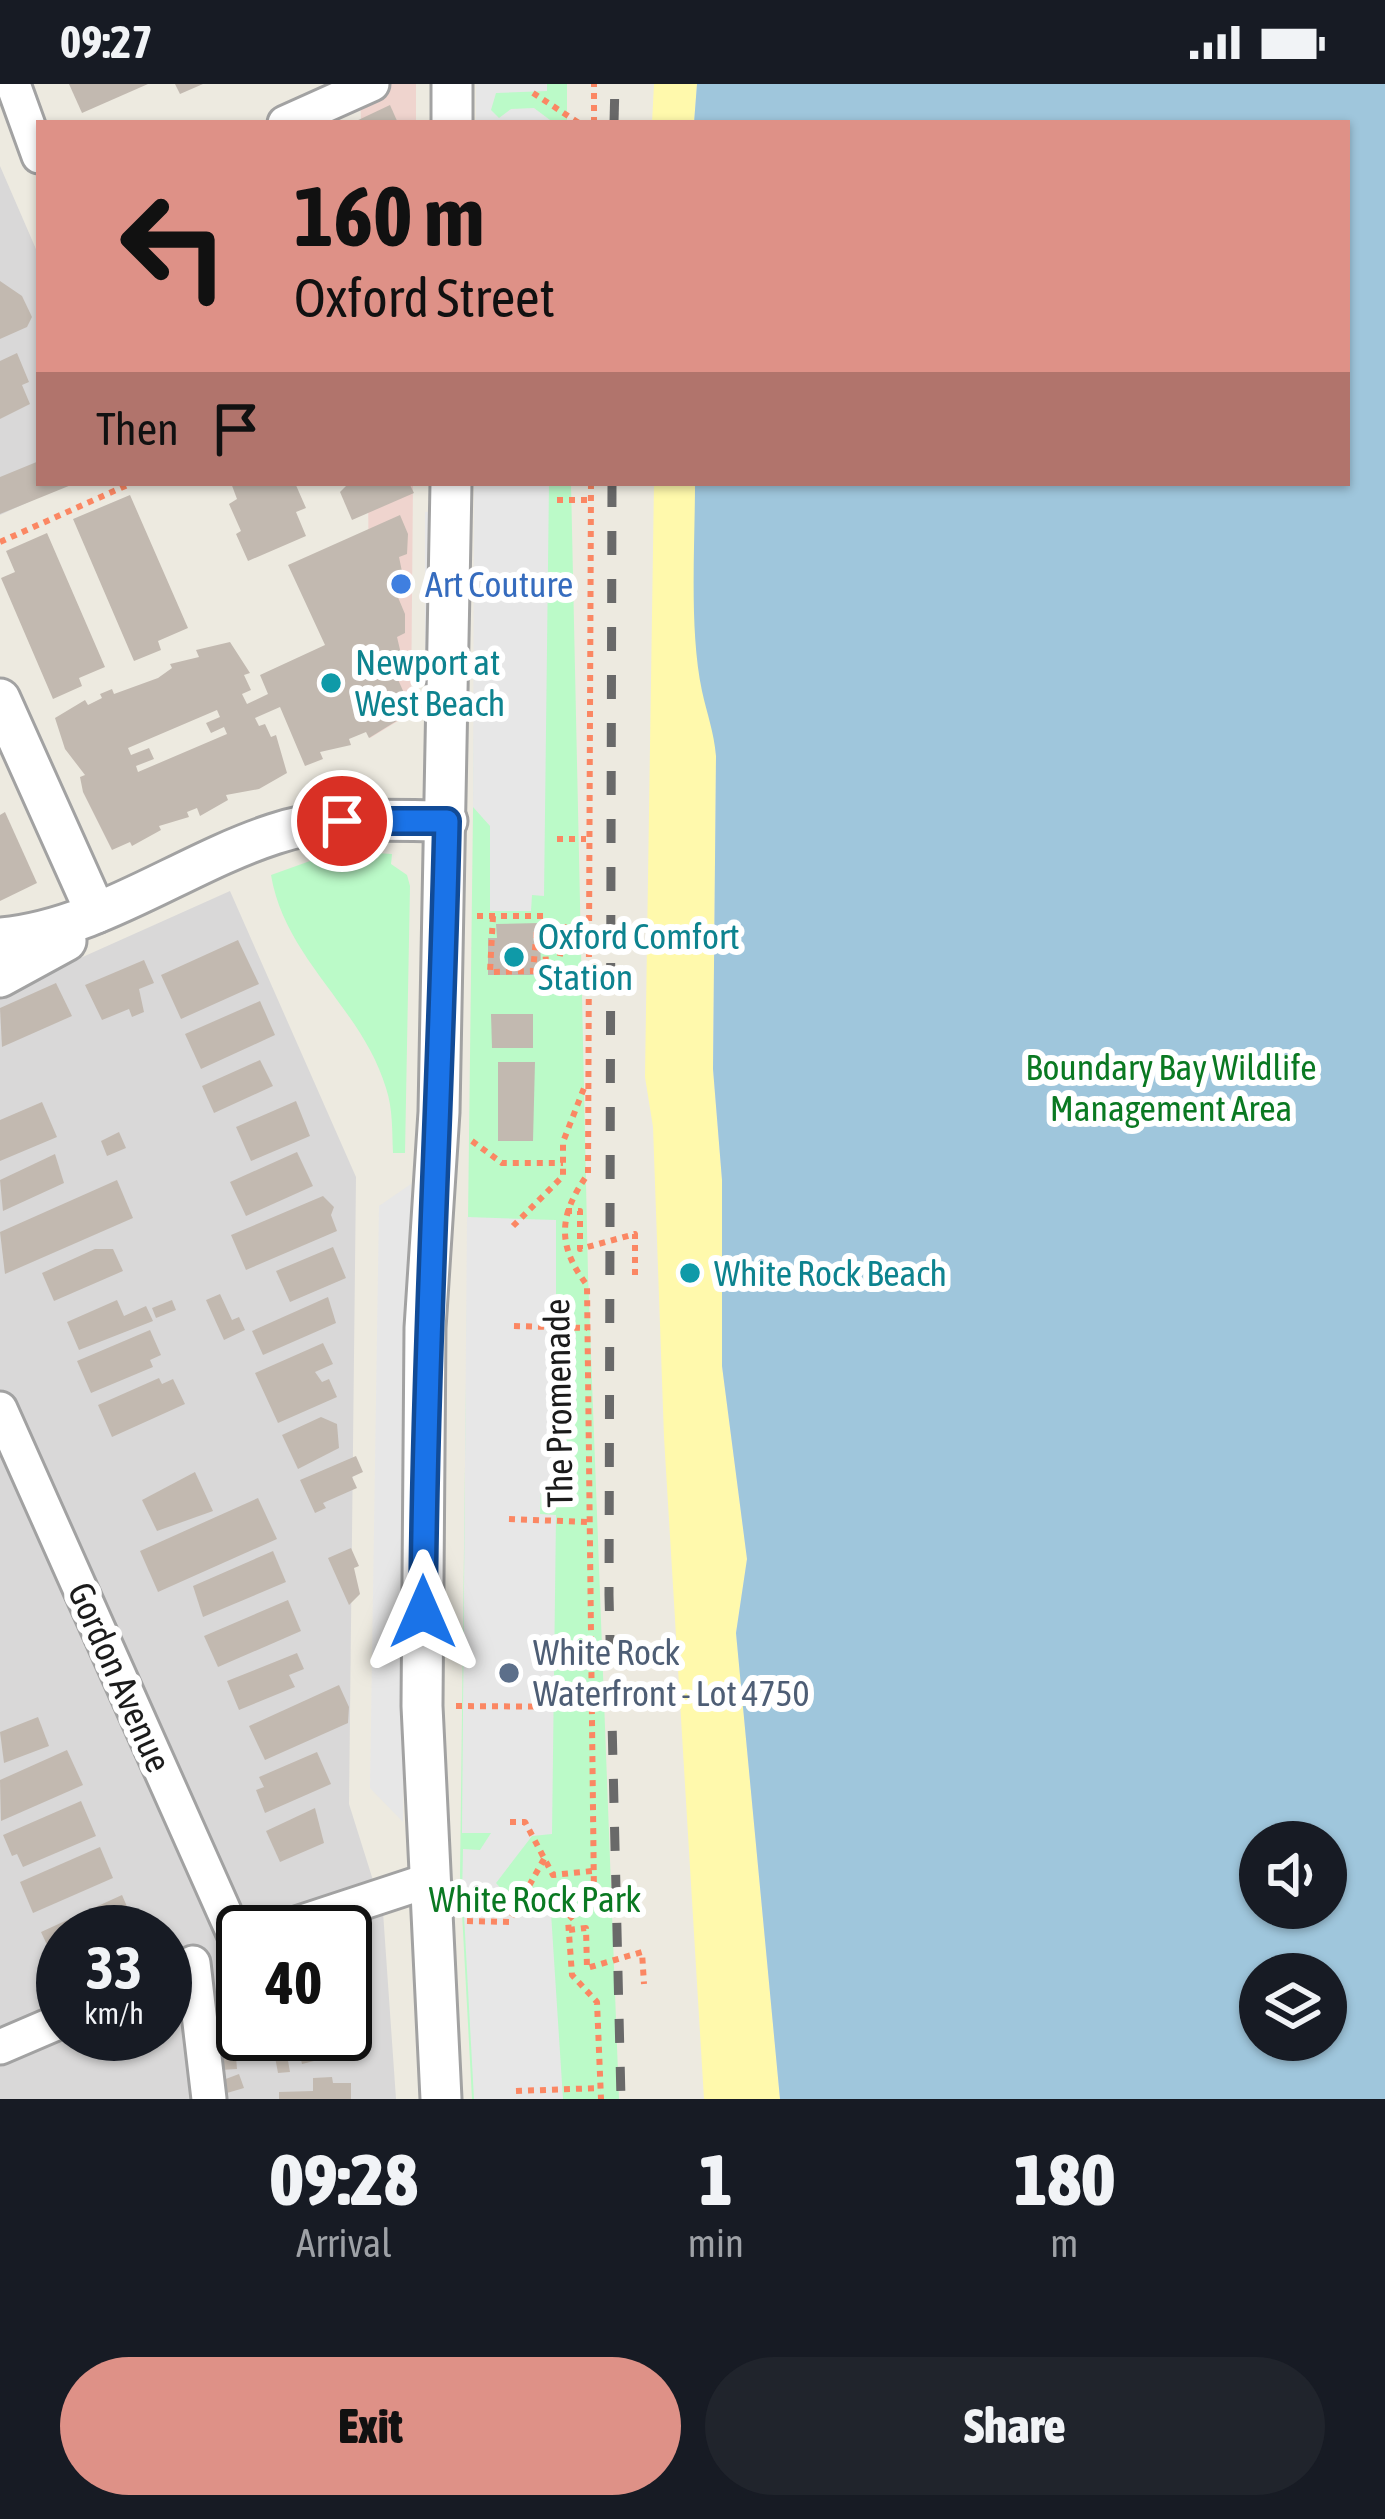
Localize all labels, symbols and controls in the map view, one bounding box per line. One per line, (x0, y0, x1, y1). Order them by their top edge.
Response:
text: 09:27 (60, 16, 153, 68)
icon: left (96, 168, 252, 324)
text: 160 m (294, 168, 484, 264)
text: Oxford Street (294, 267, 555, 328)
icon: arrive (203, 396, 269, 462)
text: Then (96, 403, 179, 455)
place label: Art Couture (425, 563, 573, 605)
marker: Art Couture (388, 571, 414, 597)
place label: Newport at West Beach (355, 641, 505, 724)
marker: Newport at West Beach (318, 670, 344, 696)
pin (291, 770, 393, 872)
icon: arrive (309, 788, 375, 854)
place label: Oxford Comfort Station (538, 915, 740, 998)
marker: Oxford Comfort Station (501, 944, 527, 970)
park label: Boundary Bay Wildlife Management Area (1025, 1046, 1317, 1129)
place label: White Rock Beach (714, 1252, 947, 1294)
marker: White Rock Beach (677, 1260, 703, 1286)
street label: The Promenade (535, 1298, 581, 1508)
position arrow (360, 1549, 486, 1675)
street label: Gordon Avenue (60, 1576, 180, 1778)
place label: White Rock Waterfront - Lot 4750 (533, 1631, 809, 1714)
marker: White Rock Waterfront - Lot 4750 (496, 1660, 522, 1686)
map controls (1239, 1821, 1347, 2061)
button: sound (1239, 1821, 1347, 1929)
park label: White Rock Park (429, 1878, 641, 1920)
speed limit sign: 40 (216, 1905, 372, 2061)
text: 33 (86, 1933, 142, 2002)
button: layers (1239, 1953, 1347, 2061)
text: km/h (84, 1996, 144, 2030)
text: 09:28 (270, 2138, 418, 2220)
text: 1 (699, 2138, 733, 2220)
text: 180 (1014, 2138, 1115, 2220)
text: Arrival (296, 2221, 392, 2265)
text: min (688, 2221, 744, 2265)
text: m (1050, 2221, 1078, 2265)
button: Exit (60, 2357, 681, 2495)
button: Share (705, 2357, 1325, 2495)

